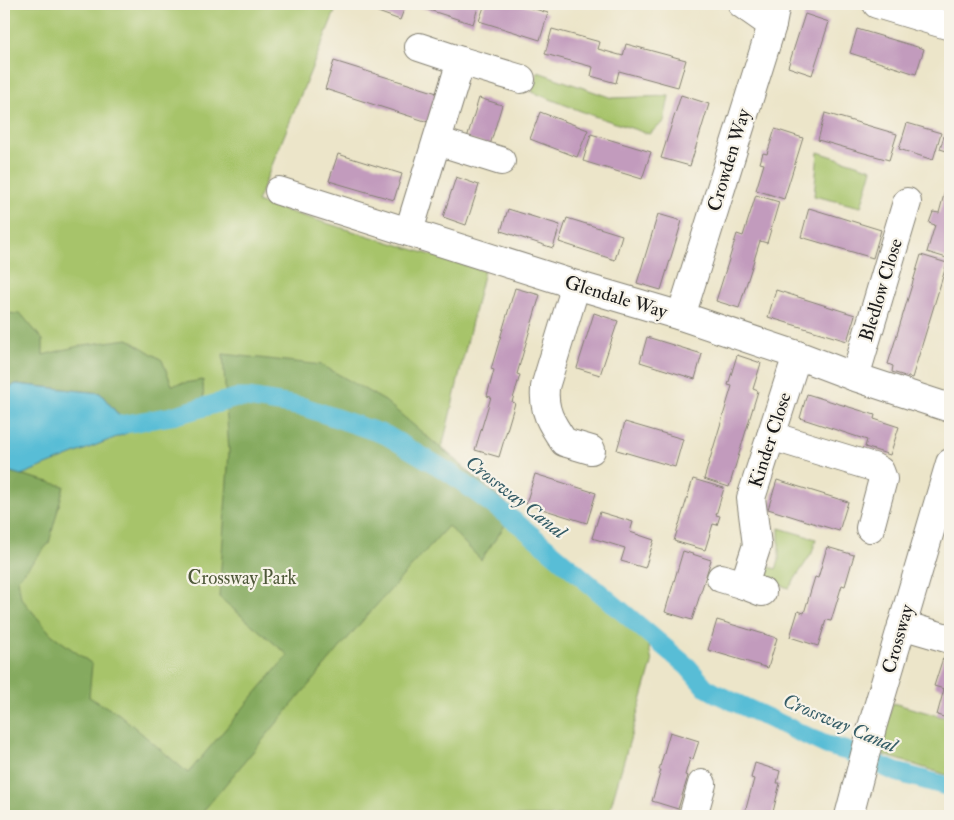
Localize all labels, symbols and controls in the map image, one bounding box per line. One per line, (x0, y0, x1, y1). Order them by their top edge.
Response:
street label: Crowden Way (702, 105, 756, 214)
street label: Bledlow Close (854, 236, 908, 344)
street label: Glendale Way (562, 270, 671, 324)
street label: Kinder Close (743, 389, 797, 491)
water label: Crossway Canal (460, 450, 573, 546)
park label: Crossway Park (187, 566, 297, 590)
street label: Crossway (877, 601, 919, 676)
water label: Crossway Canal (779, 688, 903, 759)

